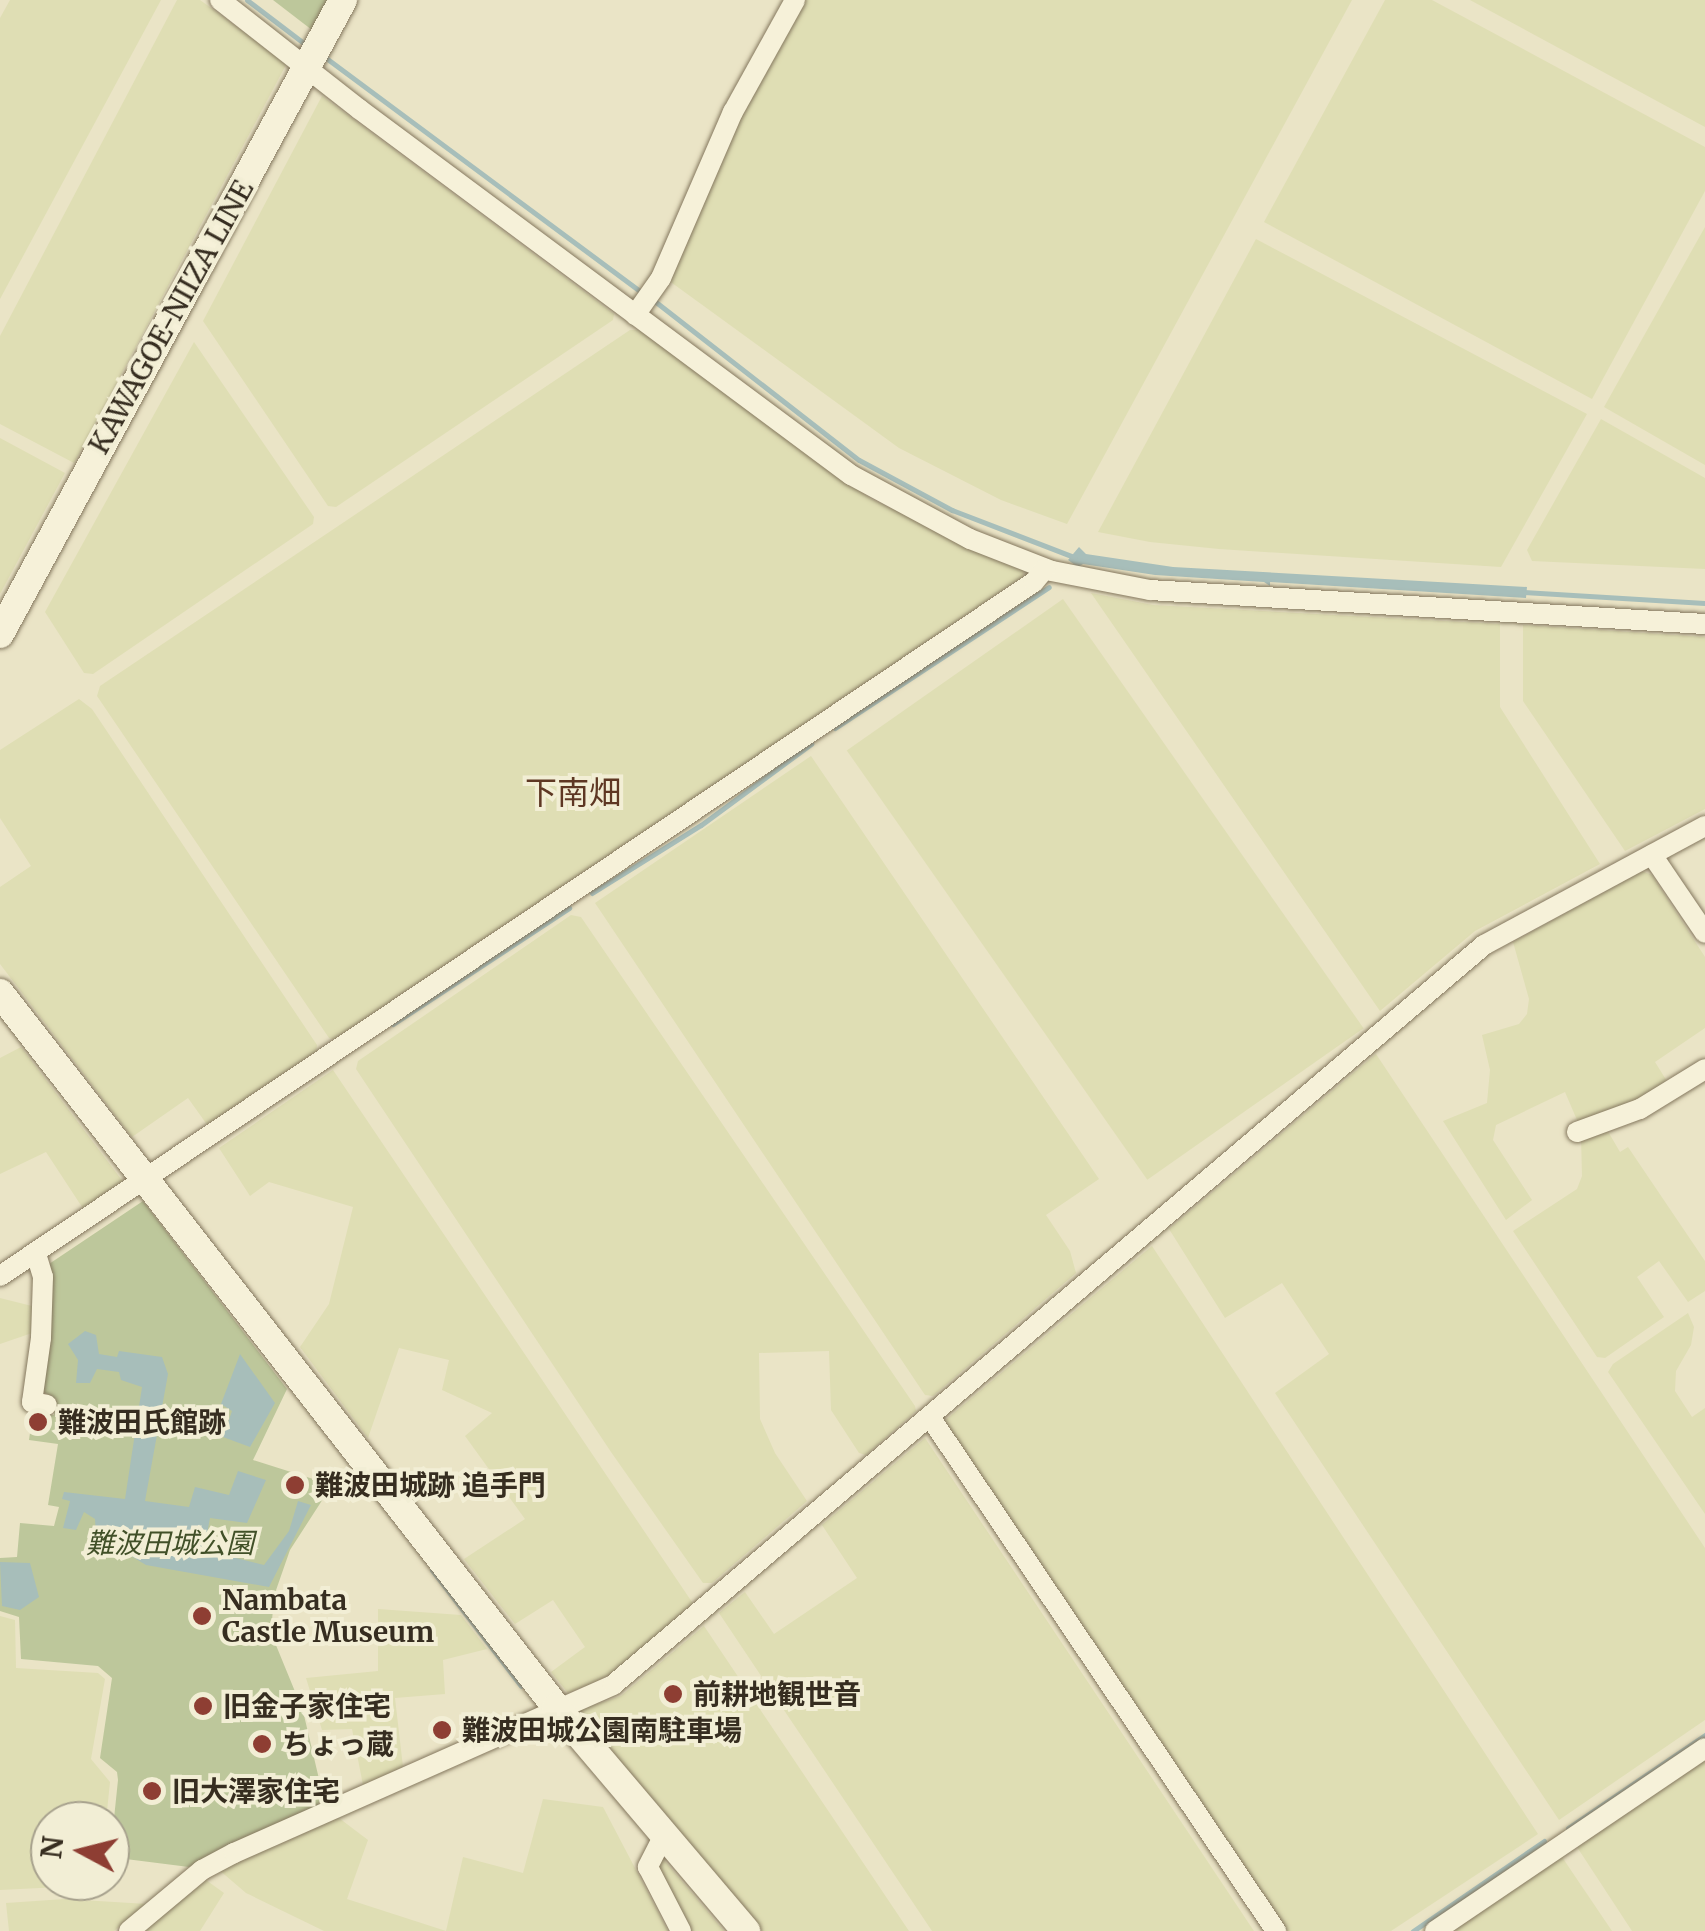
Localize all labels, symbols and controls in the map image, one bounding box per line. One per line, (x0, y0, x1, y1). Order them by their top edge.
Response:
street label: KAWAGOE-NIIZA LINE (82, 174, 260, 460)
district label: 下南畑 (525, 774, 621, 812)
place label: 難波田氏館跡 (58, 1405, 226, 1439)
marker: 難波田氏館跡 (27, 1411, 49, 1433)
place label: 難波田城跡 追手門 (315, 1468, 546, 1502)
marker: 難波田城跡 追手門 (284, 1474, 306, 1496)
park label: 難波田城公園 (86, 1526, 254, 1560)
place label: Nambata Castle Museum (222, 1583, 434, 1649)
marker: Nambata Castle Museum (191, 1605, 213, 1627)
place label: 前耕地観世音 (693, 1677, 861, 1711)
marker: 前耕地観世音 (662, 1683, 684, 1705)
place label: 旧金子家住宅 (223, 1689, 391, 1723)
marker: 旧金子家住宅 (192, 1695, 214, 1717)
place label: 難波田城公園南駐車場 (462, 1713, 742, 1747)
marker: 難波田城公園南駐車場 (431, 1719, 453, 1741)
place label: ちょっ蔵 (282, 1727, 394, 1761)
marker: ちょっ蔵 (251, 1733, 273, 1755)
place label: 旧大澤家住宅 (172, 1774, 340, 1808)
marker: 旧大澤家住宅 (141, 1780, 163, 1802)
north arrow (30, 1801, 130, 1901)
text: N (33, 1834, 71, 1861)

